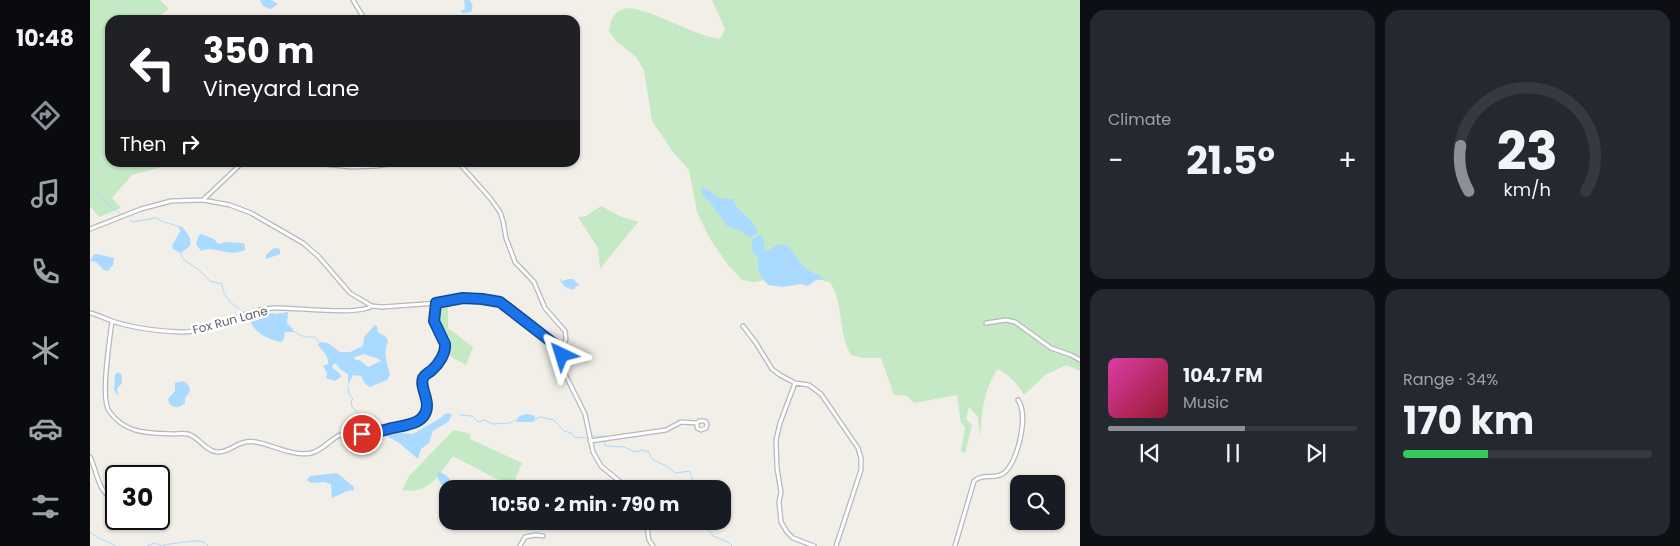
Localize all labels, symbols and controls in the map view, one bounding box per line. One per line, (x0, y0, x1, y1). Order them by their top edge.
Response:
text: 10:48 (16, 23, 74, 54)
text: 350 m (203, 26, 314, 75)
icon: left (120, 35, 185, 100)
text: Vineyard Lane (203, 73, 359, 104)
icon: directions (28, 98, 63, 133)
text: Climate (1108, 108, 1171, 131)
text: 23 (1497, 115, 1558, 188)
icon: right (176, 130, 204, 158)
text: Then (120, 131, 166, 158)
text: 21.5° (1186, 134, 1275, 187)
text: − (1108, 141, 1123, 180)
text: + (1338, 141, 1357, 180)
icon: music (28, 176, 63, 211)
text: km/h (1504, 177, 1551, 202)
icon: phone (28, 254, 63, 289)
street label: Fox Run Lane (191, 302, 269, 338)
position arrow (535, 328, 587, 380)
icon: climate (28, 333, 63, 368)
text: 104.7 FM (1183, 362, 1263, 389)
text: Range · 34% (1403, 368, 1498, 391)
text: Music (1183, 391, 1229, 414)
text: 170 km (1403, 394, 1534, 447)
icon: car (28, 411, 63, 446)
pin (341, 413, 383, 455)
icon: arrive (348, 420, 376, 448)
icon: previous (1136, 439, 1164, 467)
icon: pause (1219, 439, 1247, 467)
icon: next (1302, 439, 1330, 467)
speed limit sign: 30 (105, 465, 170, 530)
map controls (1010, 475, 1065, 530)
button: search (1010, 475, 1065, 530)
icon: filters (28, 489, 63, 524)
text: 10:50 · 2 min · 790 m (491, 491, 679, 518)

